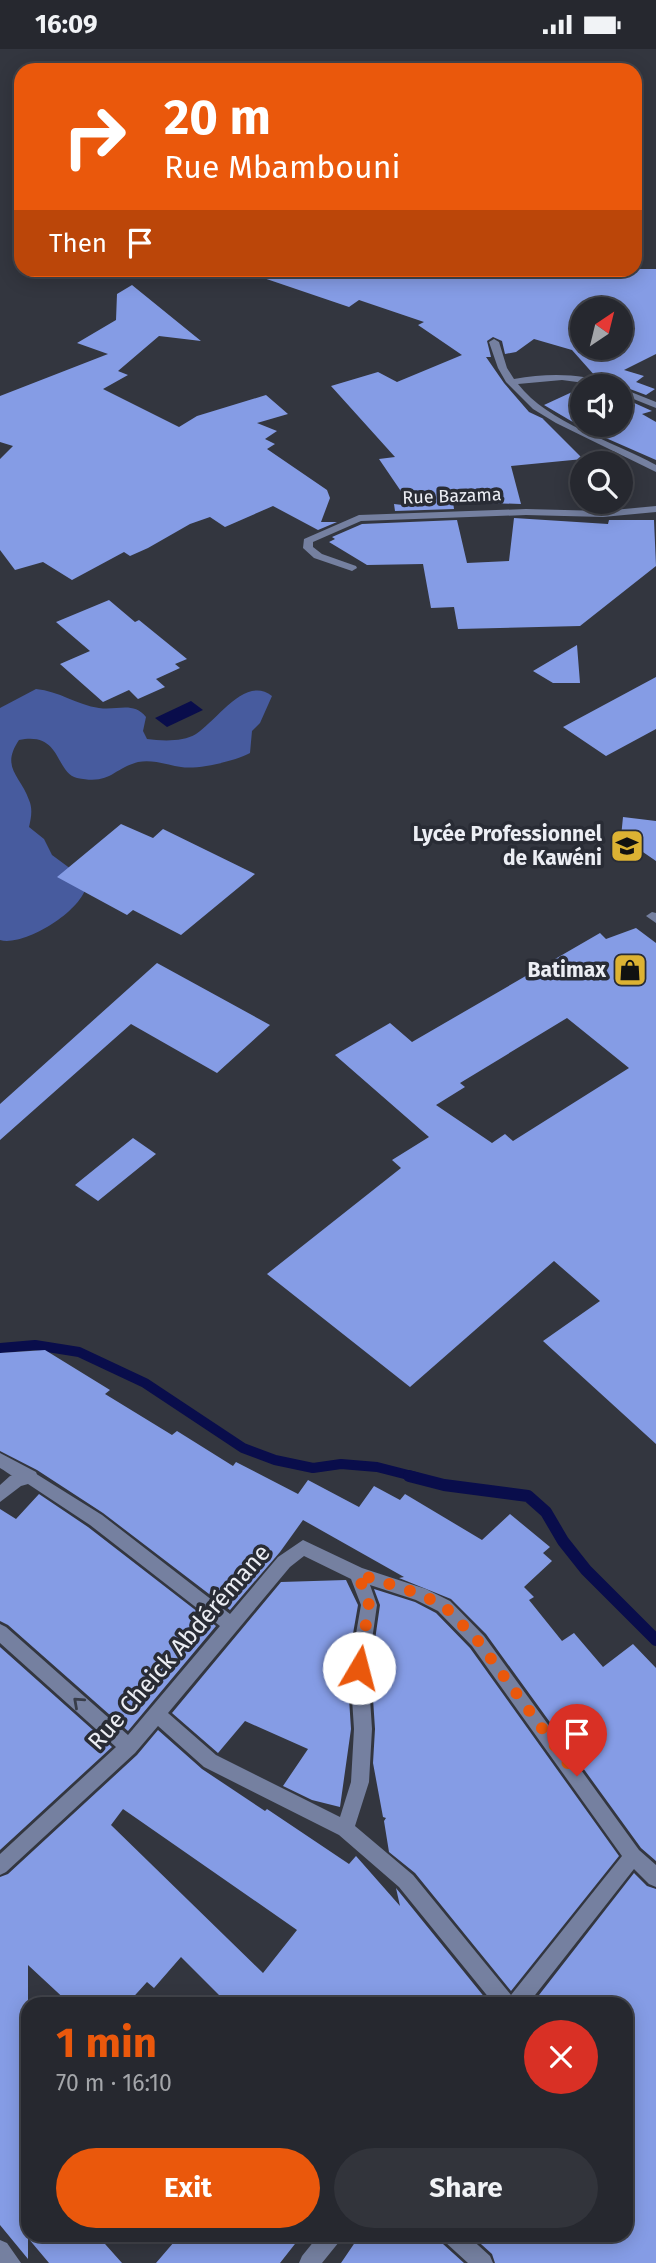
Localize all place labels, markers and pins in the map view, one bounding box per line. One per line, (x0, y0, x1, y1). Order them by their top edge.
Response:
place label: Lycée Professionnel de Kawéni (413, 821, 603, 871)
school or university icon: Lycée Professionnel de Kawéni (608, 827, 646, 865)
shop icon: Batimax (611, 951, 649, 989)
place label: Batimax (528, 957, 606, 983)
pin (547, 1704, 607, 1776)

